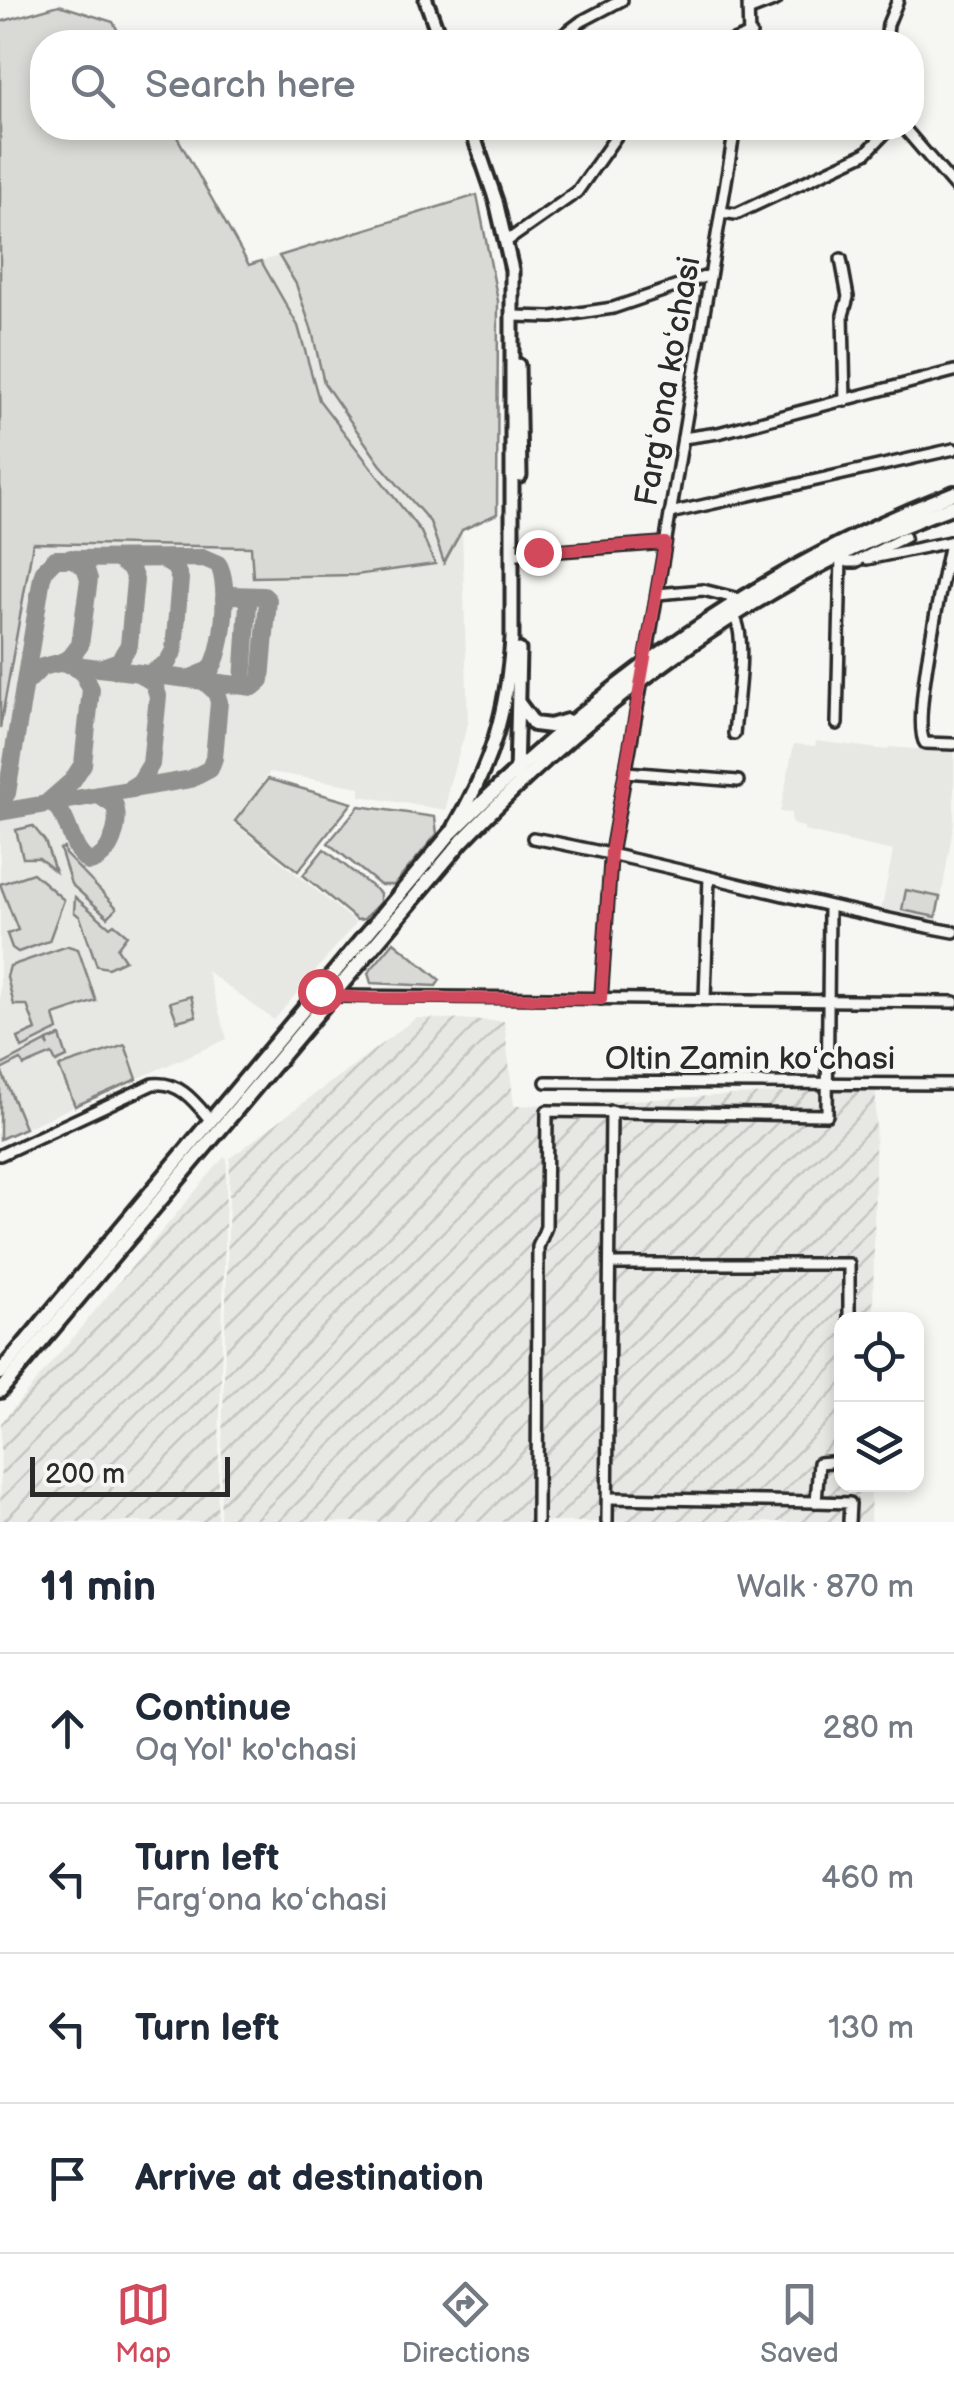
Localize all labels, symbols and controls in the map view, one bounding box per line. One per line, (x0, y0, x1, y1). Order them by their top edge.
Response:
search box (30, 30, 924, 140)
icon: search (65, 58, 120, 113)
text: Search here (145, 63, 356, 108)
street label: Fargʻona koʻchasi (627, 254, 710, 509)
route end (516, 530, 562, 576)
route start (298, 969, 344, 1015)
street label: Oltin Zamin koʻchasi (605, 1040, 895, 1079)
map controls (834, 1312, 924, 1492)
button: locate (834, 1312, 924, 1402)
button: layers (834, 1402, 924, 1492)
scale bar (30, 1452, 230, 1496)
text: 200 m (45, 1458, 125, 1491)
text: 11 min (40, 1562, 156, 1613)
text: Walk · 870 m (737, 1568, 914, 1607)
text: Continue (135, 1686, 291, 1731)
icon: ahead (40, 1701, 95, 1756)
text: 280 m (823, 1709, 914, 1748)
text: Oq Yol' ko'chasi (135, 1731, 357, 1770)
text: Turn left (135, 1836, 279, 1881)
icon: left (40, 1851, 95, 1906)
text: 460 m (821, 1859, 914, 1898)
text: Fargʻona koʻchasi (135, 1881, 387, 1920)
icon: left (40, 2001, 95, 2056)
text: Turn left (135, 2006, 279, 2051)
text: 130 m (828, 2009, 914, 2048)
icon: arrive (40, 2151, 95, 2206)
text: Arrive at destination (135, 2156, 484, 2201)
tab: Map (115, 2277, 171, 2370)
tab: Directions (401, 2277, 530, 2370)
tab: Saved (760, 2277, 839, 2370)

